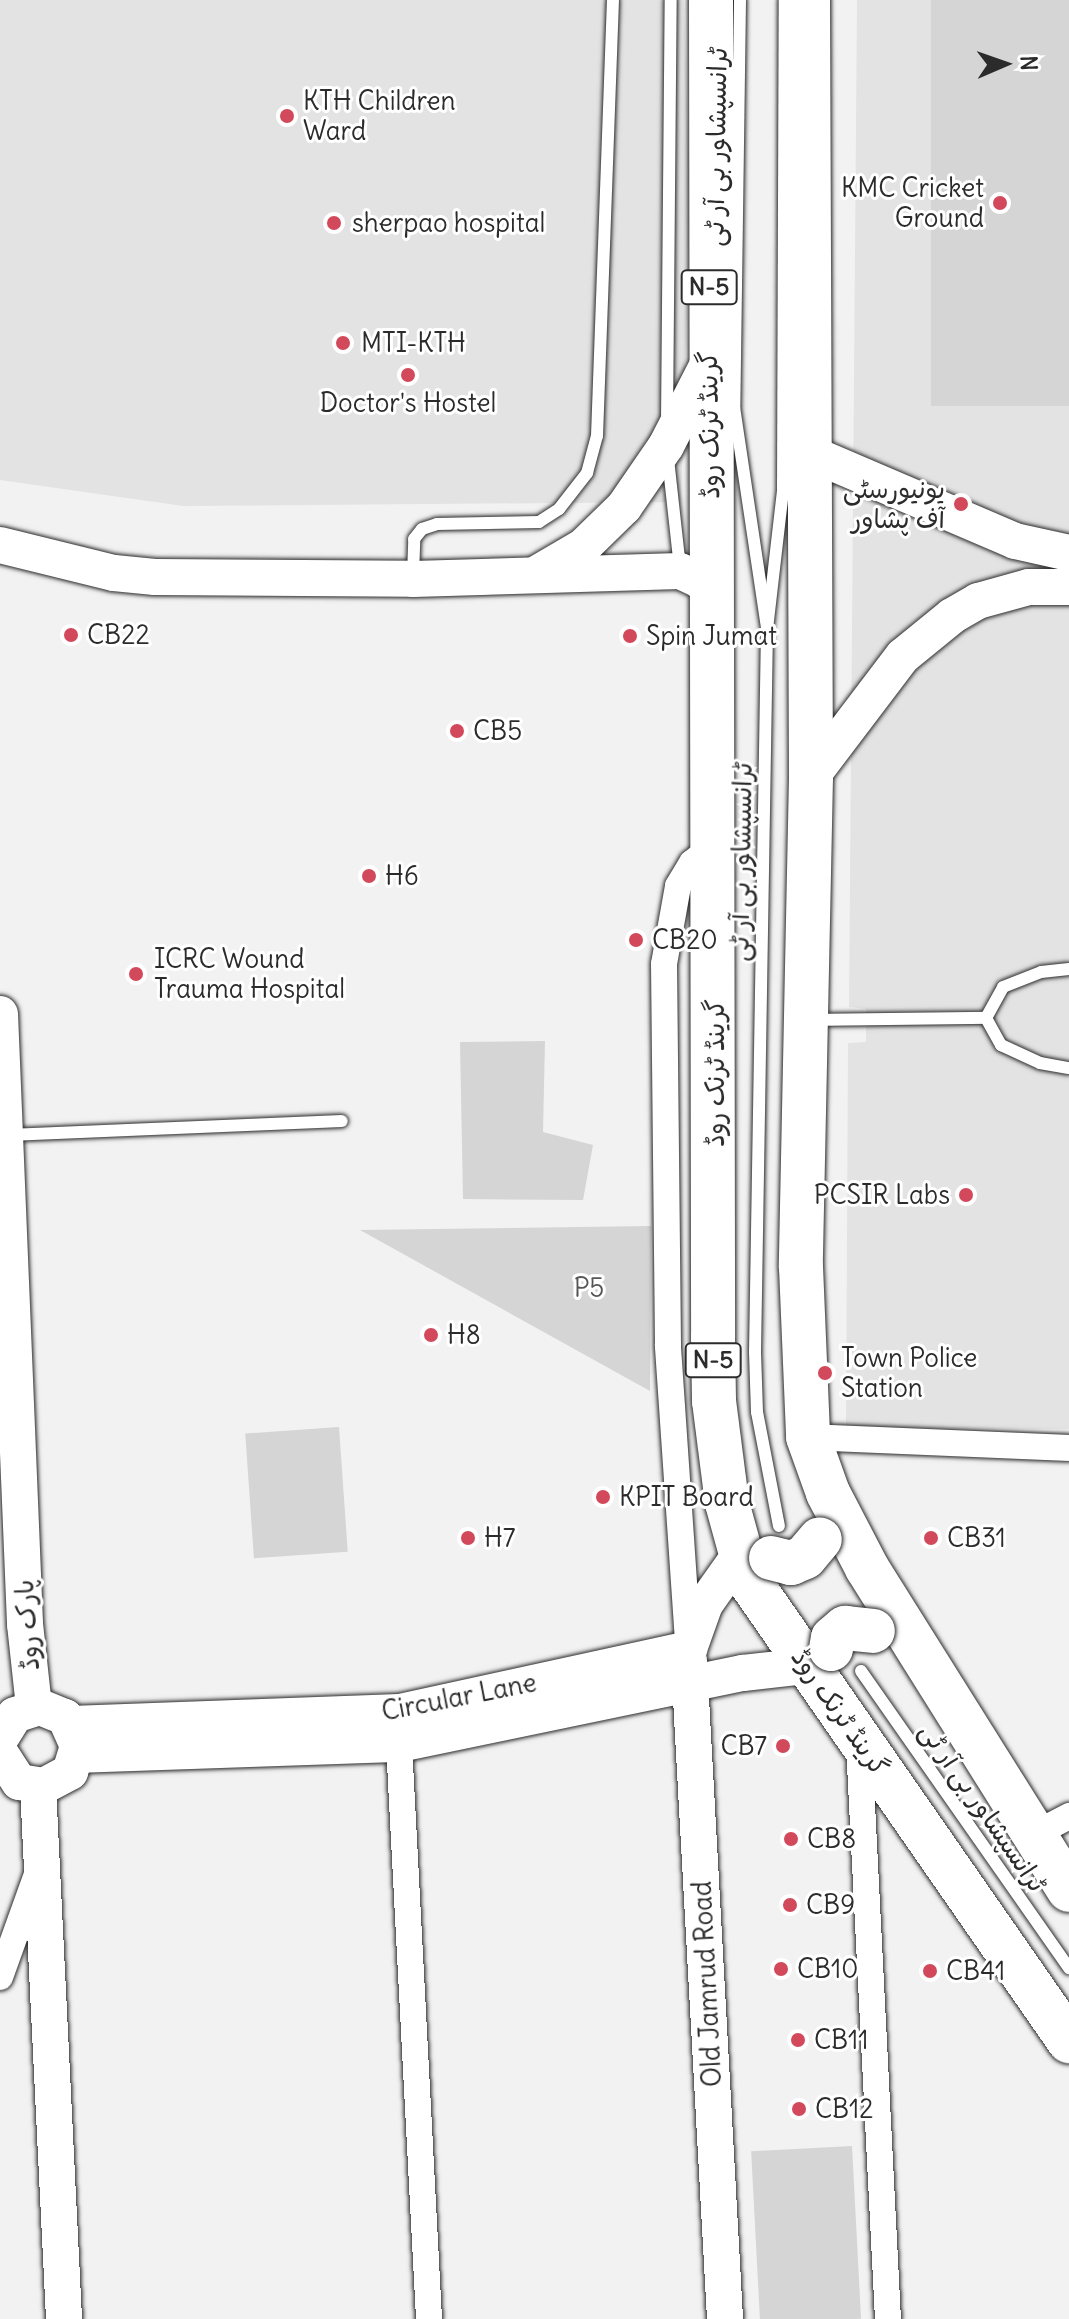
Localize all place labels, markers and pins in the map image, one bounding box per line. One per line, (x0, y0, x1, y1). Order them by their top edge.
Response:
place label: KTH Children Ward (303, 85, 455, 146)
marker: KTH Children Ward (278, 107, 296, 125)
place label: KMC Cricket Ground (841, 172, 984, 234)
marker: KMC Cricket Ground (991, 194, 1009, 212)
place label: sherpao hospital (352, 207, 545, 239)
marker: sherpao hospital (323, 212, 345, 234)
place label: MTI-KTH (361, 327, 466, 359)
marker: MTI-KTH (332, 332, 354, 354)
marker: Doctor's Hostel (399, 366, 417, 384)
place label: Doctor's Hostel (320, 387, 496, 419)
place label: یونیورسٹی آف پشاور (843, 473, 945, 534)
marker: یونیورسٹی آف پشاور (952, 495, 970, 513)
place label: CB22 (87, 619, 150, 651)
place label: Spin Jumat (646, 620, 777, 652)
marker: CB22 (62, 626, 80, 644)
marker: Spin Jumat (621, 627, 639, 645)
place label: CB5 (473, 715, 522, 747)
marker: CB5 (448, 722, 466, 740)
place label: H6 (385, 860, 419, 892)
marker: H6 (360, 867, 378, 885)
place label: CB20 (652, 924, 717, 956)
marker: CB20 (627, 931, 645, 949)
place label: ICRC Wound Trauma Hospital (154, 943, 345, 1004)
marker: ICRC Wound Trauma Hospital (125, 963, 147, 985)
place label: PCSIR Labs (814, 1179, 950, 1211)
marker: PCSIR Labs (957, 1186, 975, 1204)
place label: H8 (447, 1319, 481, 1351)
marker: H8 (422, 1326, 440, 1344)
place label: Town Police Station (841, 1342, 977, 1404)
marker: Town Police Station (816, 1364, 834, 1382)
place label: KPIT Board (619, 1481, 754, 1513)
marker: KPIT Board (594, 1488, 612, 1506)
place label: H7 (484, 1522, 515, 1554)
place label: CB31 (947, 1522, 1006, 1554)
marker: H7 (459, 1529, 477, 1547)
marker: CB31 (922, 1529, 940, 1547)
place label: CB7 (720, 1730, 767, 1762)
marker: CB7 (774, 1737, 792, 1755)
place label: CB8 (807, 1823, 856, 1855)
marker: CB8 (782, 1830, 800, 1848)
place label: CB9 (806, 1889, 855, 1921)
marker: CB9 (781, 1896, 799, 1914)
place label: CB10 (797, 1953, 858, 1985)
place label: CB41 (946, 1955, 1005, 1987)
marker: CB10 (772, 1960, 790, 1978)
marker: CB41 (921, 1962, 939, 1980)
place label: CB11 (814, 2024, 869, 2056)
marker: CB11 (789, 2031, 807, 2049)
place label: CB12 (815, 2093, 873, 2125)
marker: CB12 (790, 2100, 808, 2118)

